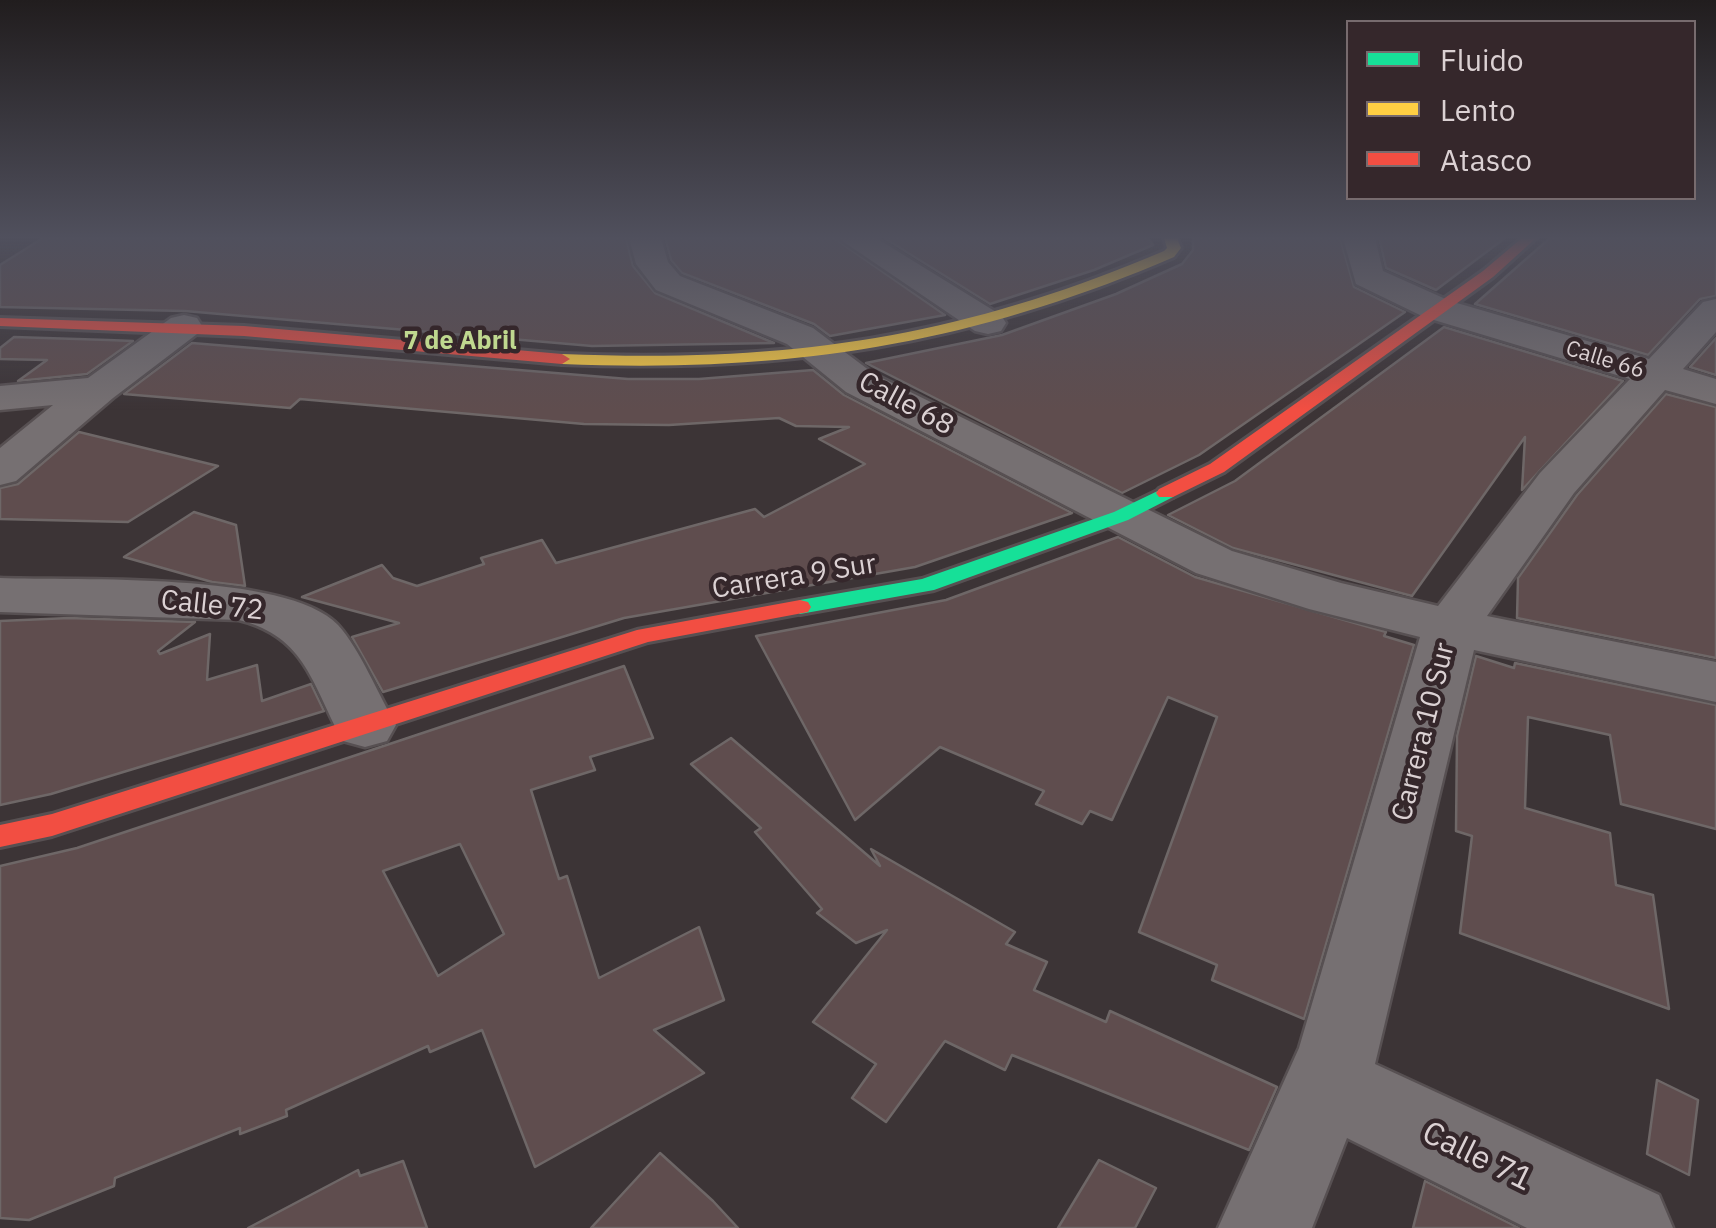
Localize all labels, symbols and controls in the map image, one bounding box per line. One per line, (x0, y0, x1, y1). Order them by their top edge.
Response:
legend (1346, 20, 1696, 200)
text: Fluido (1440, 40, 1524, 79)
text: Lento (1440, 90, 1515, 129)
text: Atasco (1440, 140, 1532, 179)
district label: 7 de Abril (403, 327, 517, 357)
street label: Calle 66 (1562, 336, 1648, 384)
street label: Calle 68 (853, 365, 959, 443)
street label: Carrera 9 Sur (710, 547, 878, 607)
street label: Calle 72 (159, 584, 265, 628)
street label: Carrera 10 Sur (1386, 639, 1462, 825)
street label: Calle 71 (1416, 1114, 1538, 1200)

